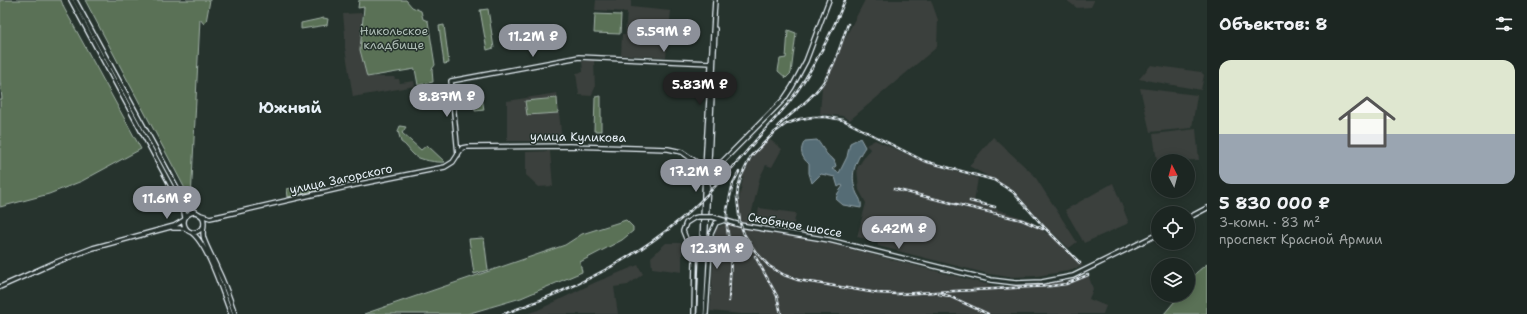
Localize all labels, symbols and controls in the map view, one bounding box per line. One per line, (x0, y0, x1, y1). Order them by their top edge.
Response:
text: Объектов: 8 (1219, 13, 1328, 35)
icon: filters (1493, 13, 1515, 35)
pin: 5.59M ₽ (627, 19, 701, 53)
park label: Никольское кладбище (360, 23, 428, 53)
text: 5.59M ₽ (636, 23, 692, 40)
pin: 11.2M ₽ (496, 24, 570, 58)
text: 11.2M ₽ (508, 28, 558, 45)
pin: 5.83M ₽ (663, 72, 737, 106)
text: 5.83M ₽ (672, 76, 728, 93)
pin: 8.87M ₽ (410, 84, 484, 118)
icon: home (1331, 86, 1403, 158)
text: 8.87M ₽ (418, 88, 476, 105)
district label: Южный (258, 97, 322, 118)
street label: улица Куликова (530, 128, 627, 146)
north arrow (1151, 154, 1195, 198)
map controls (1151, 154, 1195, 302)
pin: 17.2M ₽ (659, 159, 733, 193)
street label: улица Загорского (288, 160, 394, 198)
text: 17.2M ₽ (669, 163, 723, 180)
pin: 11.6M ₽ (130, 186, 204, 220)
text: 11.6M ₽ (142, 190, 192, 207)
text: 5 830 000 ₽ (1219, 192, 1330, 214)
button: locate (1151, 206, 1195, 250)
street label: Скобяное шоссе (746, 209, 844, 241)
text: 3-комн. · 83 m² (1219, 214, 1320, 231)
pin: 6.42M ₽ (862, 216, 936, 250)
text: 6.42M ₽ (871, 220, 927, 237)
text: проспект Красной Армии (1219, 231, 1382, 248)
pin: 12.3M ₽ (680, 236, 754, 270)
text: 12.3M ₽ (690, 240, 744, 257)
button: layers (1151, 258, 1195, 302)

